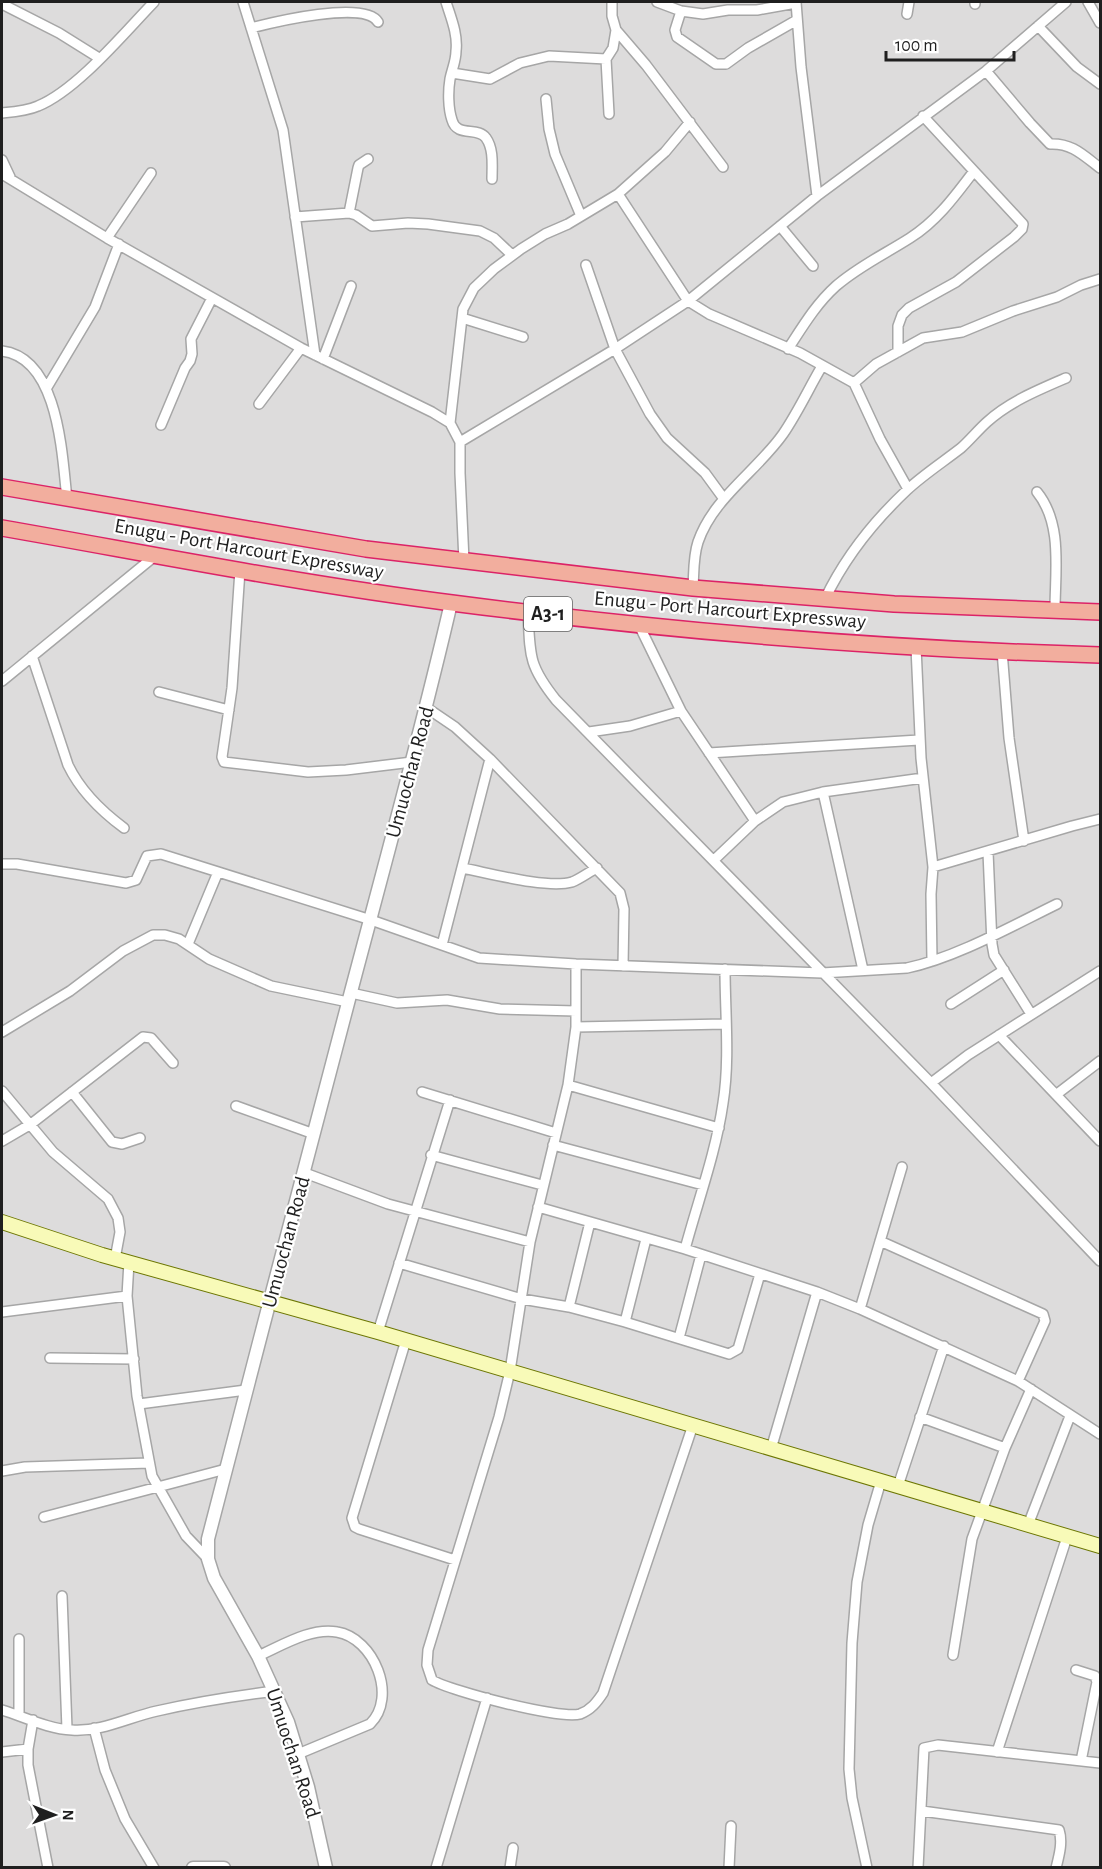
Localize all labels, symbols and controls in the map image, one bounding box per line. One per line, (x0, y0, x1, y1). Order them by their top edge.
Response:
scale bar (886, 24, 1014, 62)
text: 100 m (895, 37, 938, 55)
street label: Enugu - Port Harcourt Expressway (113, 515, 385, 583)
street label: Enugu - Port Harcourt Expressway (593, 588, 867, 632)
road number: A3-1 (524, 597, 572, 631)
street label: Umuochan Road (382, 704, 438, 840)
street label: Umuochan Road (258, 1174, 314, 1310)
street label: Umuochan Road (262, 1686, 324, 1821)
north arrow (24, 1785, 84, 1845)
text: N (60, 1810, 76, 1821)

